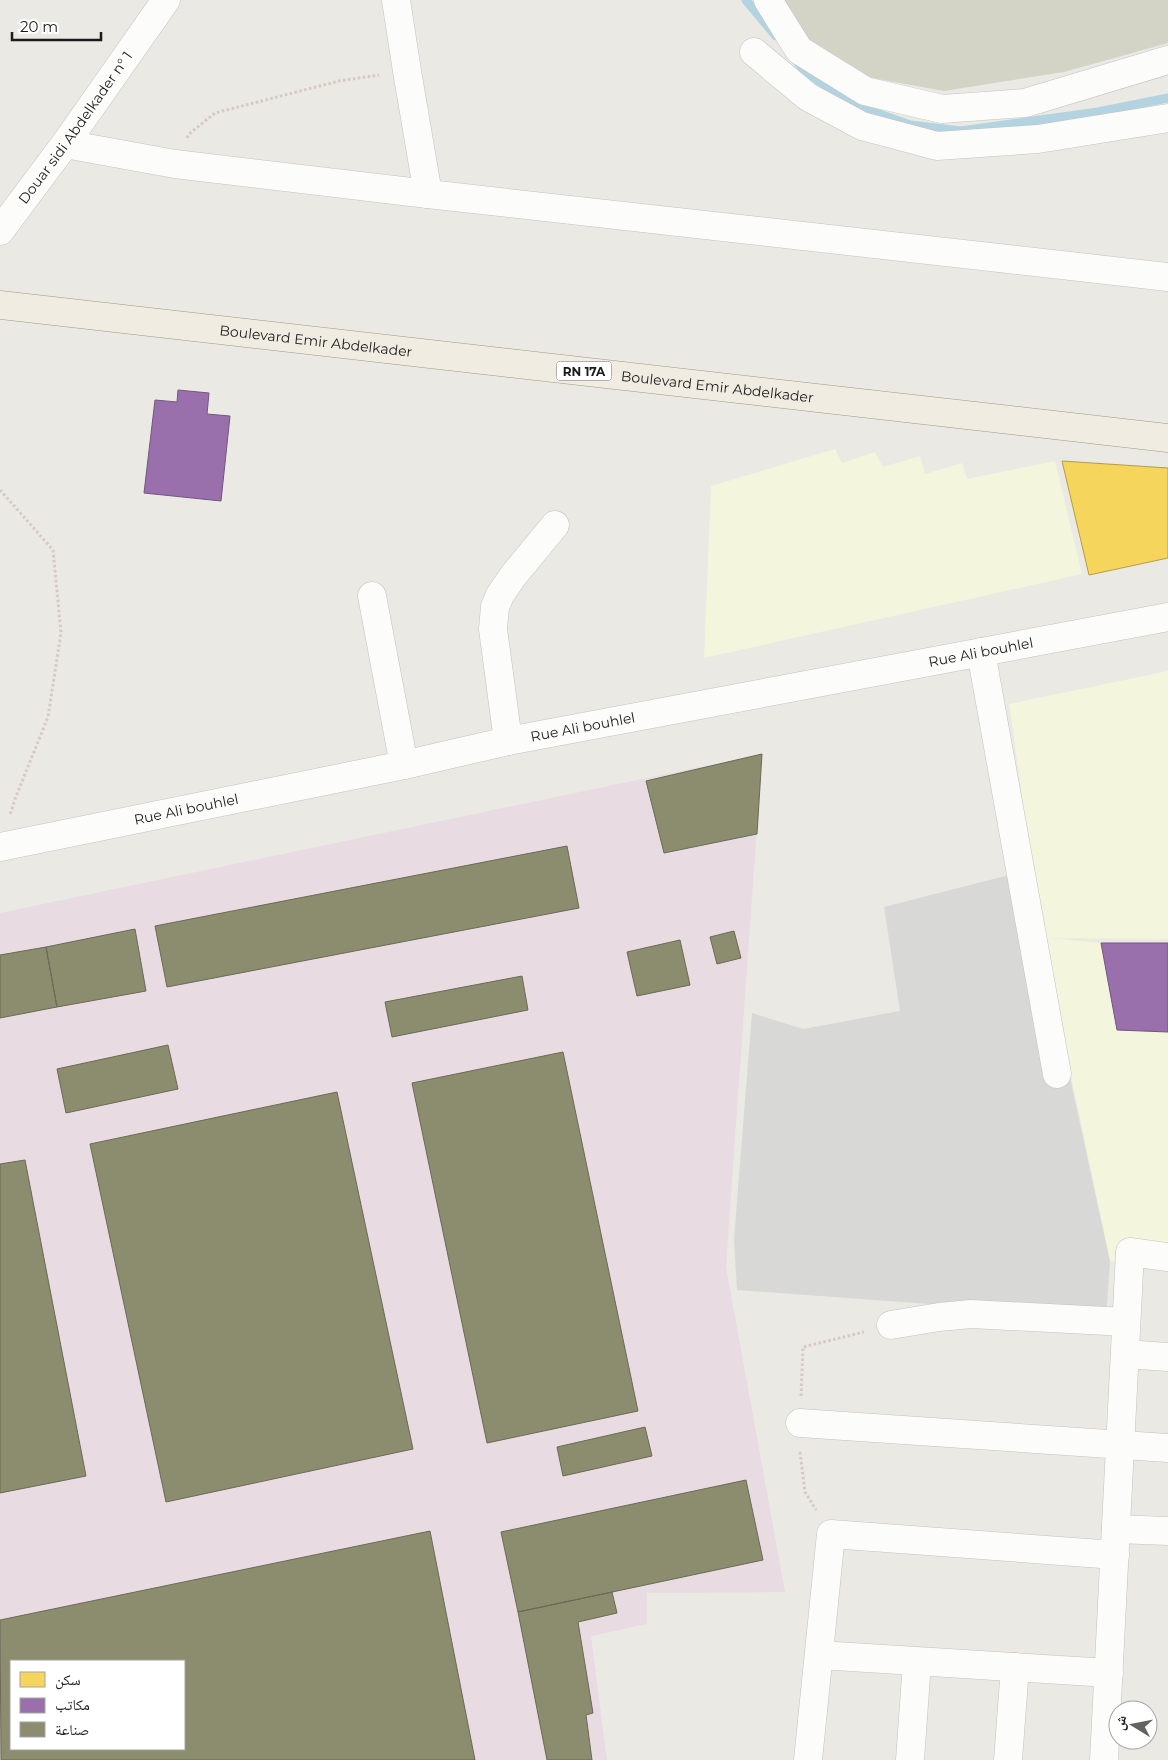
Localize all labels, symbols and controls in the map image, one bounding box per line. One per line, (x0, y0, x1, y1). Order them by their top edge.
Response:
scale bar (12, 10, 101, 42)
text: 20 m (20, 17, 58, 36)
street label: Douar sidi Abdelkader n° 1 (14, 48, 136, 207)
street label: Boulevard Emir Abdelkader (219, 321, 414, 361)
road number: RN 17A (556, 362, 612, 381)
street label: Boulevard Emir Abdelkader (620, 367, 815, 407)
street label: Rue Ali bouhlel (927, 634, 1035, 671)
street label: Rue Ali bouhlel (529, 708, 637, 746)
street label: Rue Ali bouhlel (132, 790, 240, 829)
legend (10, 1660, 185, 1750)
text: سكن (55, 1670, 81, 1690)
text: مكاتب (55, 1695, 90, 1714)
north arrow (1108, 1700, 1158, 1750)
text: ش (1110, 1714, 1130, 1732)
text: صناعة (55, 1720, 89, 1739)

